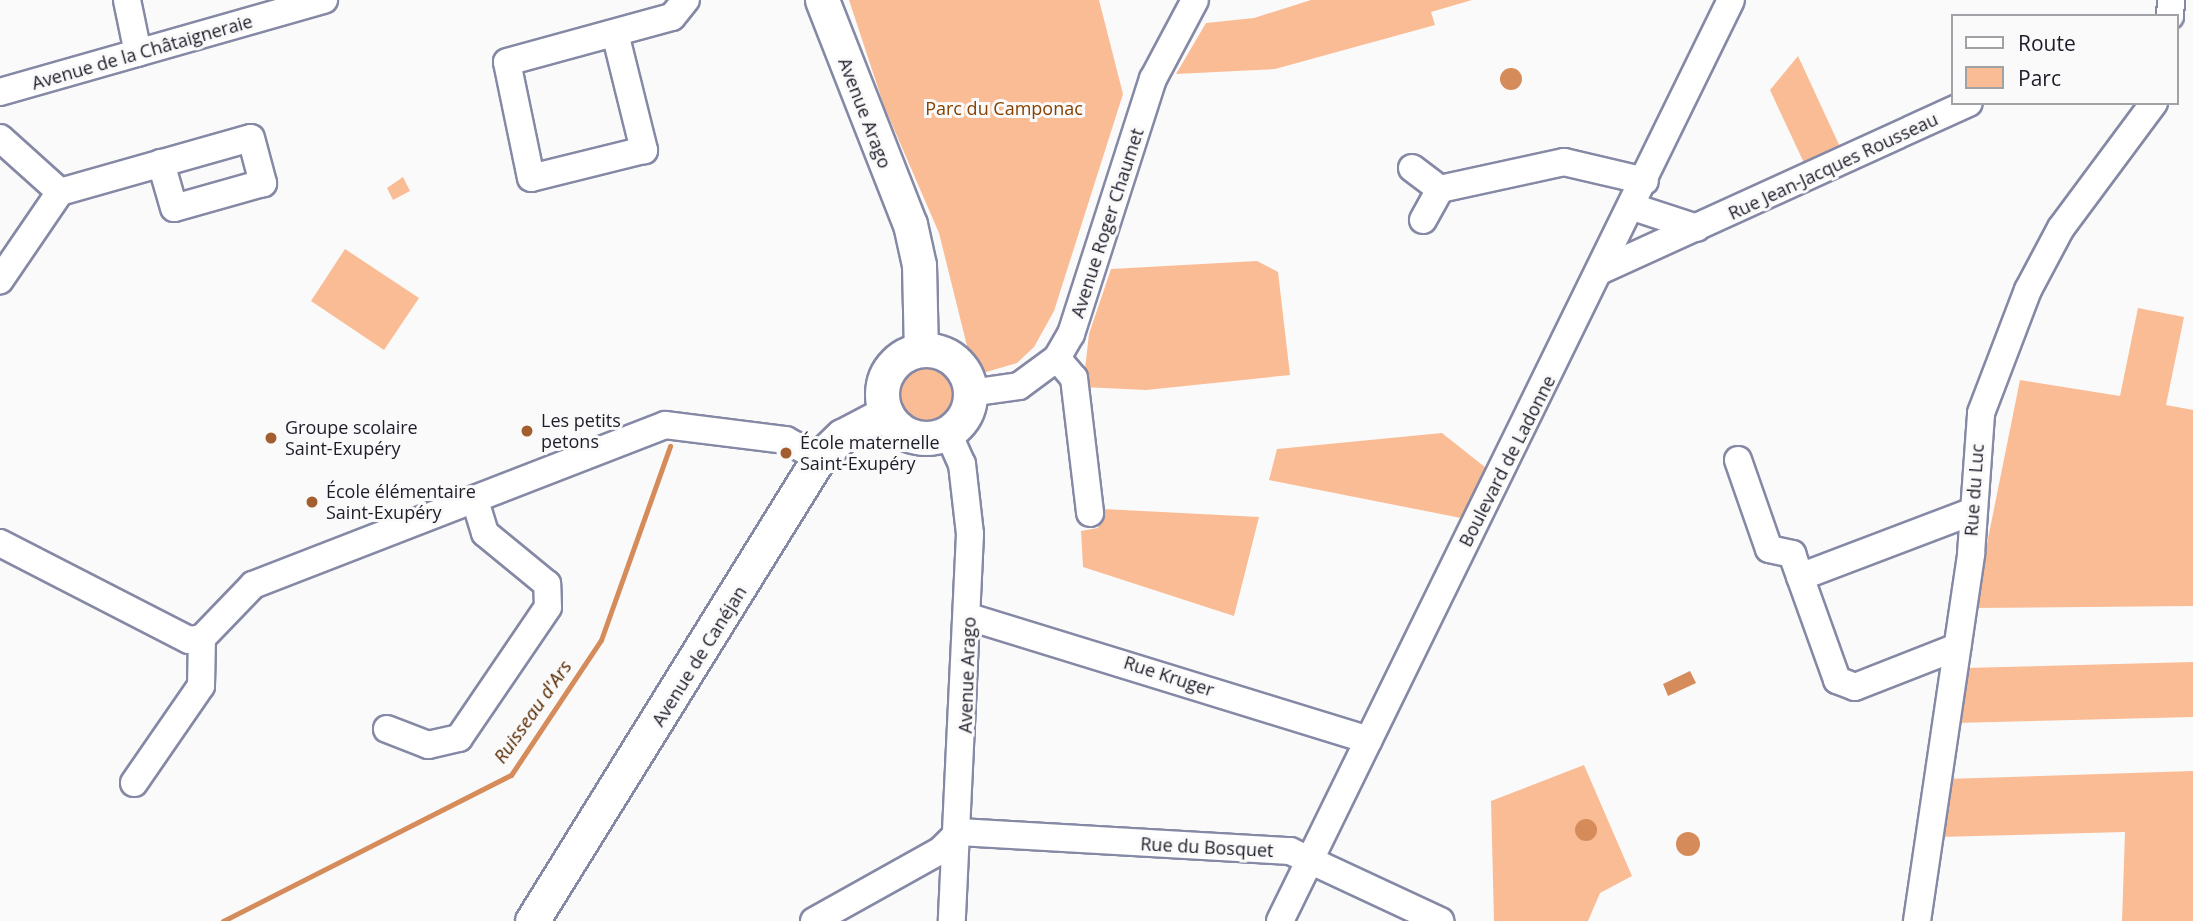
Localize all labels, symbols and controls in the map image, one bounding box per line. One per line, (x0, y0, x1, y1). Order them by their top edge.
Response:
street label: Avenue de la Châtaigneraie (29, 10, 255, 94)
legend (1952, 14, 2179, 105)
text: Route (2018, 29, 2076, 57)
street label: Avenue Arago (834, 55, 896, 171)
text: Parc (2018, 64, 2061, 92)
park label: Parc du Camponac (925, 97, 1083, 119)
street label: Rue Jean-Jacques Rousseau (1725, 108, 1941, 224)
street label: Avenue Roger Chaumet (1066, 126, 1148, 320)
street label: Boulevard de Ladonne (1454, 372, 1560, 550)
place label: Les petits petons (541, 410, 621, 452)
place label: Groupe scolaire Saint-Exupéry (285, 417, 418, 460)
marker: Les petits petons (519, 423, 535, 439)
marker: Groupe scolaire Saint-Exupéry (263, 430, 279, 446)
place label: École maternelle Saint-Exupéry (800, 432, 940, 474)
street label: Rue du Luc (1960, 443, 1988, 537)
marker: École maternelle Saint-Exupéry (778, 445, 794, 461)
place label: École élémentaire Saint-Exupéry (326, 481, 476, 524)
marker: École élémentaire Saint-Exupéry (304, 494, 320, 510)
street label: Avenue de Canéjan (647, 582, 751, 730)
street label: Avenue Arago (954, 616, 980, 734)
street label: Rue Kruger (1121, 651, 1217, 701)
water label: Ruisseau d'Ars (489, 656, 577, 768)
street label: Rue du Bosquet (1140, 833, 1274, 861)

